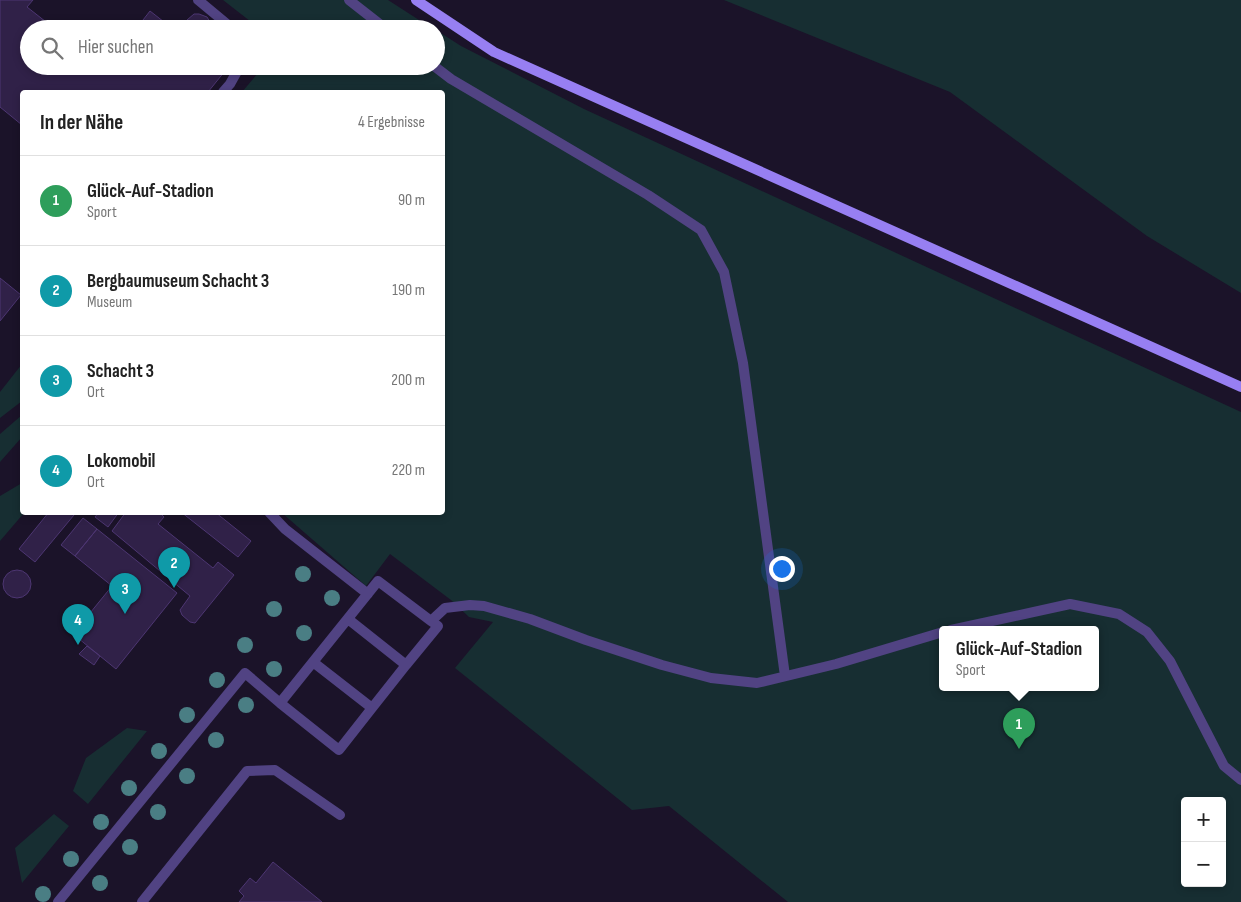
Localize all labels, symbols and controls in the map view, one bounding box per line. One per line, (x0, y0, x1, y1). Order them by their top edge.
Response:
search box (20, 20, 445, 75)
icon: search (38, 34, 66, 62)
text: Hier suchen (78, 36, 154, 59)
text: In der Nähe (40, 110, 123, 135)
text: 4 Ergebnisse (358, 113, 425, 132)
text: Glück-Auf-Stadion (87, 180, 214, 203)
text: 1 (53, 191, 59, 210)
text: 90 m (398, 191, 425, 210)
text: Sport (87, 203, 117, 222)
text: Bergbaumuseum Schacht 3 (87, 270, 269, 293)
text: 2 (52, 281, 60, 300)
text: 190 m (392, 281, 425, 300)
text: Museum (87, 293, 132, 312)
text: Schacht 3 (87, 360, 154, 383)
text: 3 (52, 371, 60, 390)
text: 200 m (391, 371, 425, 390)
text: Ort (87, 383, 105, 402)
text: Lokomobil (87, 450, 155, 473)
text: 4 (52, 461, 60, 480)
text: 220 m (392, 461, 425, 480)
text: Ort (87, 473, 105, 492)
pin: 2 (158, 547, 190, 588)
your location (769, 556, 795, 582)
pin: 3 (109, 573, 141, 614)
pin: 4 (62, 604, 94, 645)
popup (939, 626, 1099, 691)
text: Glück-Auf-Stadion (956, 638, 1082, 661)
text: Sport (956, 661, 985, 680)
pin: 1 (1003, 708, 1035, 749)
map controls (1181, 797, 1226, 887)
button: + (1181, 797, 1226, 842)
button: − (1181, 842, 1226, 887)

